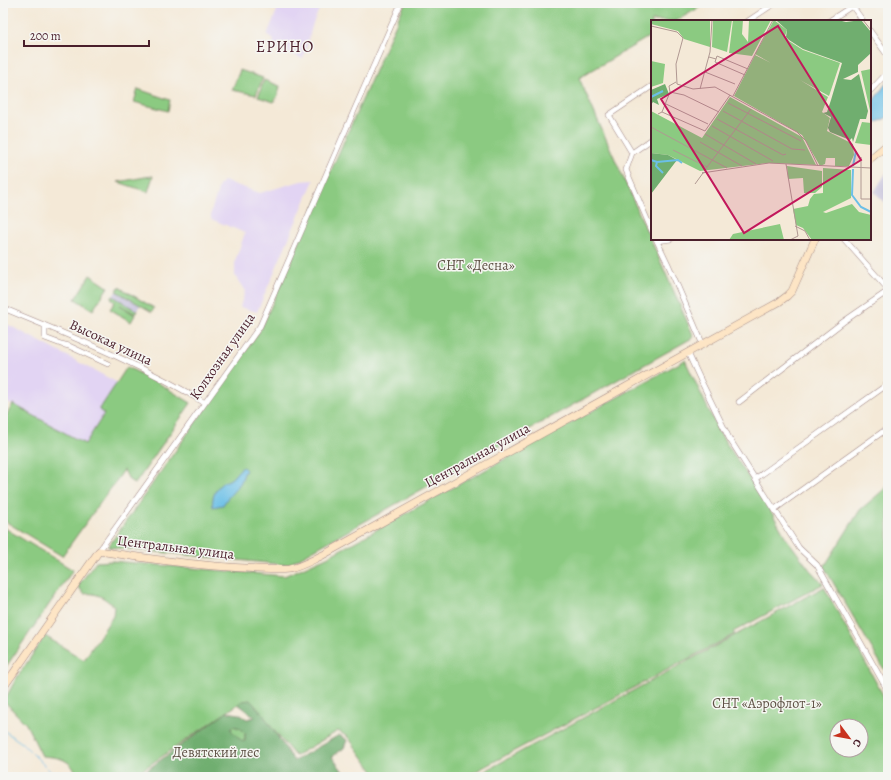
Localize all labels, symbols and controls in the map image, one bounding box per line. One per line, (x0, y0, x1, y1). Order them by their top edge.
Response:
inset map (651, 20, 871, 240)
scale bar (24, 22, 149, 48)
text: 200 m (30, 28, 61, 44)
district label: ЕРИНО (256, 36, 314, 58)
park label: СНТ «Десна» (437, 256, 515, 275)
street label: Колхозная улица (185, 309, 260, 404)
street label: Высокая улица (66, 315, 156, 370)
street label: Центральная улица (421, 418, 534, 492)
street label: Центральная улица (116, 531, 236, 564)
park label: СНТ «Аэрофлот-1» (712, 694, 822, 713)
north arrow (829, 718, 869, 758)
text: С (849, 736, 865, 750)
park label: Девятский лес (173, 743, 259, 762)

